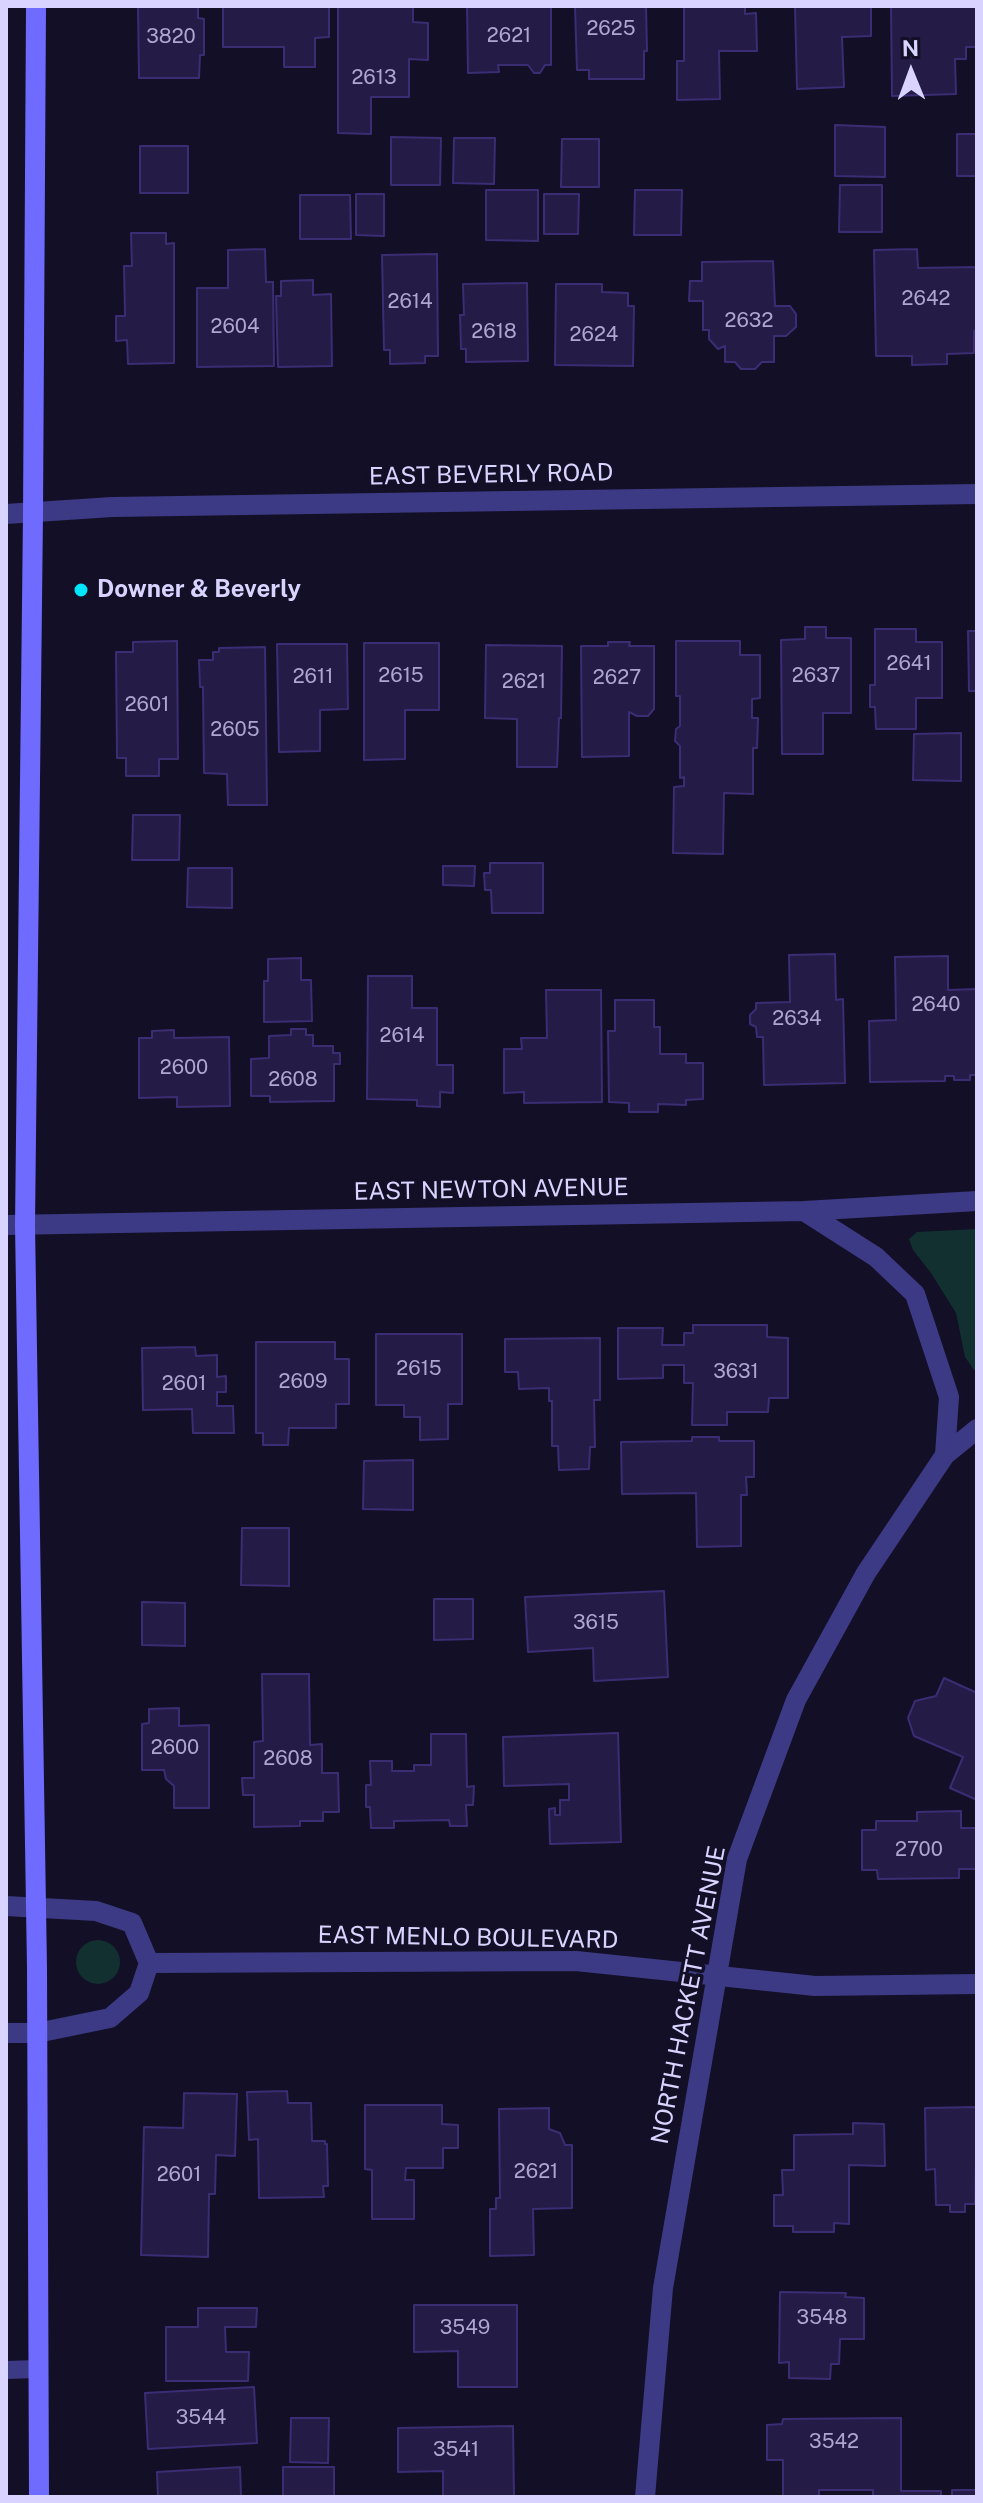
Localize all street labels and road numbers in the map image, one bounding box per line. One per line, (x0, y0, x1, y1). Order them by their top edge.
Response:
street label: EAST BEVERLY ROAD (369, 458, 613, 492)
street label: EAST NEWTON AVENUE (353, 1173, 629, 1207)
street label: NORTH HACKETT AVENUE (646, 1843, 732, 2147)
street label: EAST MENLO BOULEVARD (317, 1921, 619, 1955)

